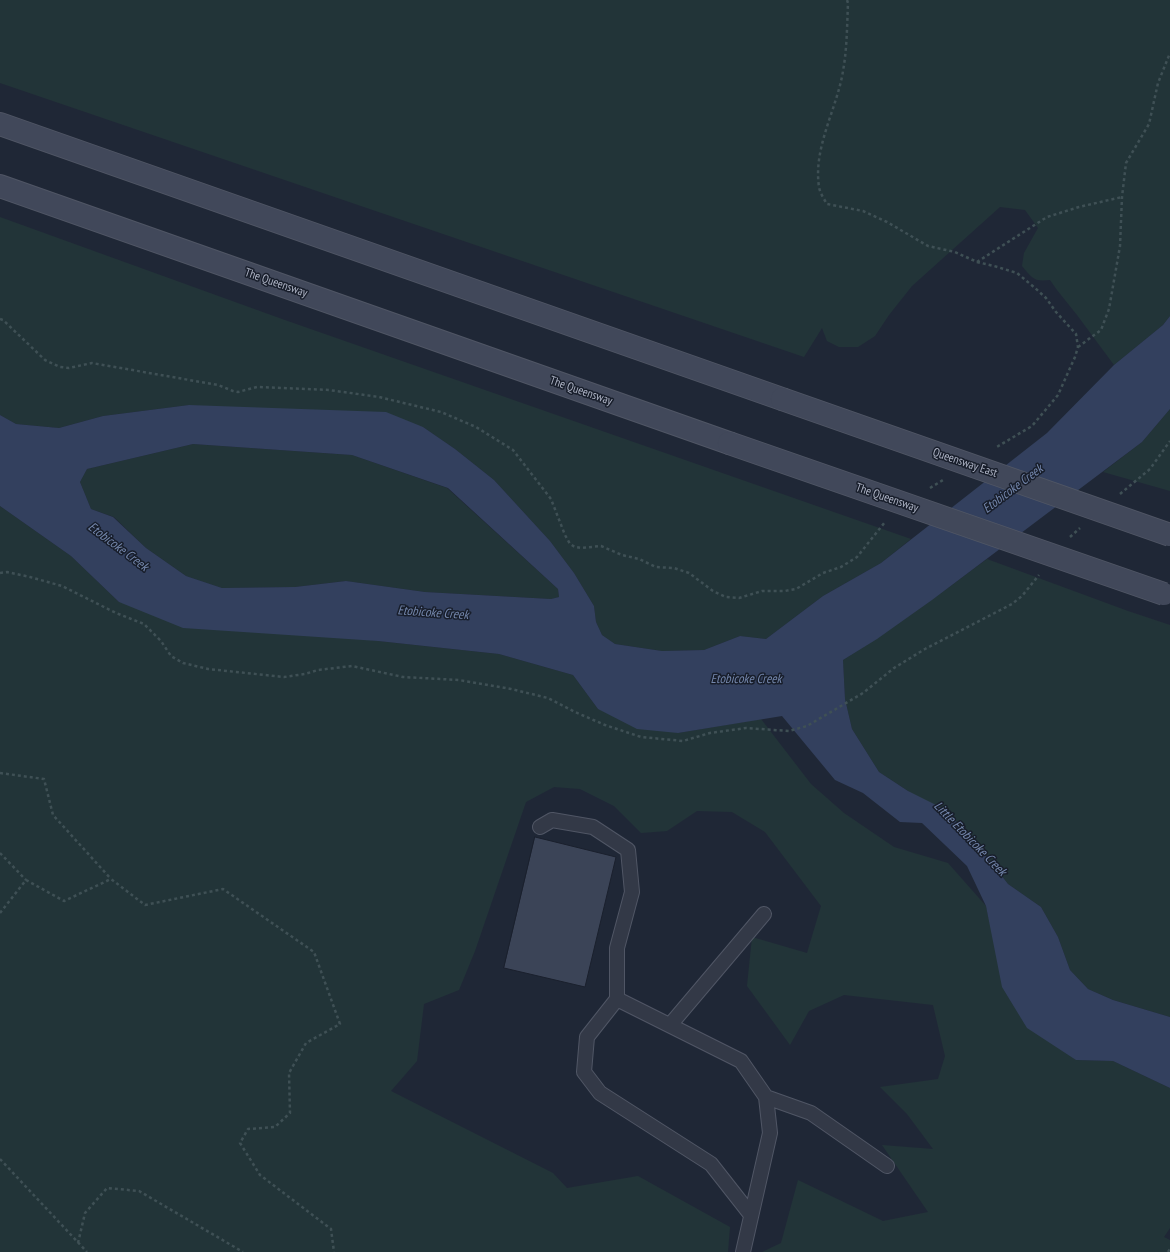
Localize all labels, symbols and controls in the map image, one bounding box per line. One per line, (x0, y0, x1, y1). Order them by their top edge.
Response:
street label: The Queensway (243, 266, 309, 300)
street label: The Queensway (548, 374, 614, 408)
street label: Queensway East (931, 445, 999, 481)
water label: Etobicoke Creek (980, 461, 1046, 517)
street label: The Queensway (854, 481, 920, 515)
water label: Etobicoke Creek (85, 519, 151, 575)
water label: Etobicoke Creek (397, 603, 469, 623)
water label: Etobicoke Creek (710, 671, 782, 687)
water label: Little Etobicoke Creek (930, 798, 1010, 880)

